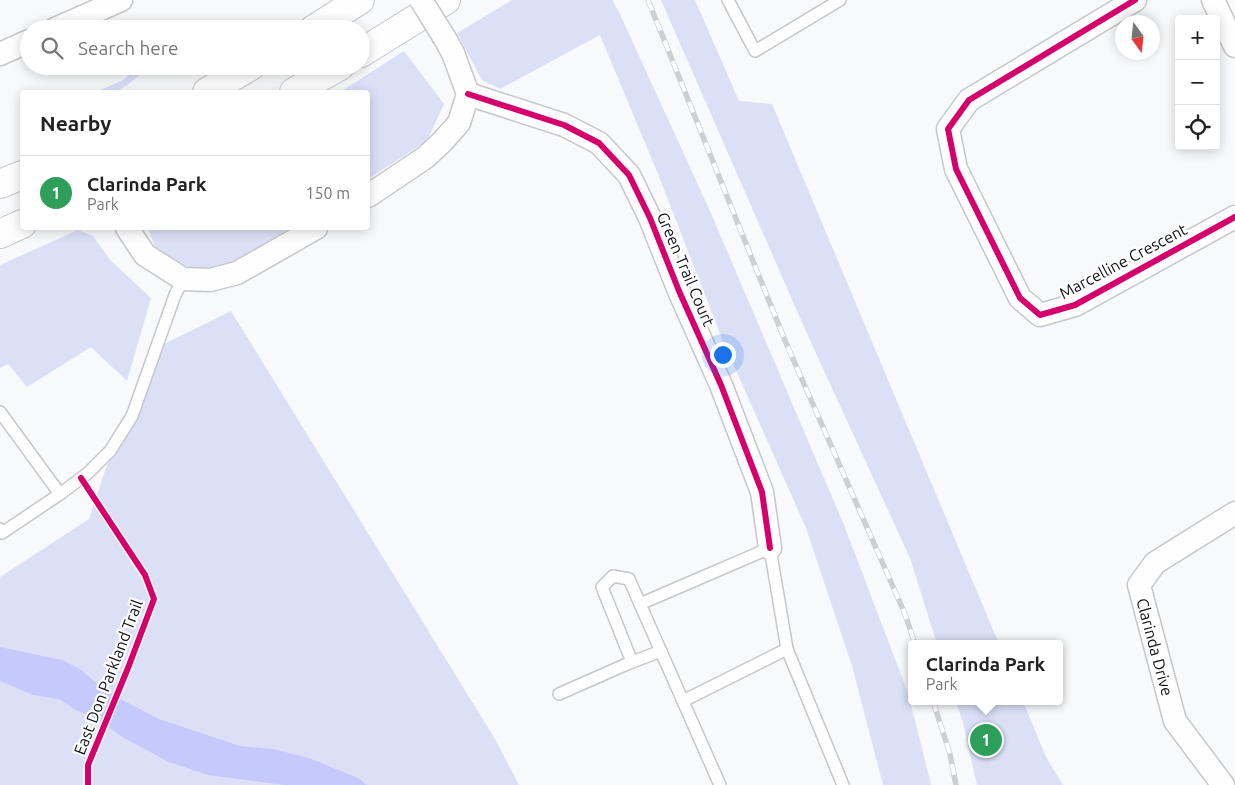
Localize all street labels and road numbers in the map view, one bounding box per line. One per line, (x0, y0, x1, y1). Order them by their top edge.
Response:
street label: Green Trail Court (654, 209, 718, 329)
street label: Marcelline Crescent (1056, 219, 1190, 302)
street label: Clarinda Drive (1133, 596, 1177, 698)
street label: East Don Parkland Trail (70, 597, 146, 757)

